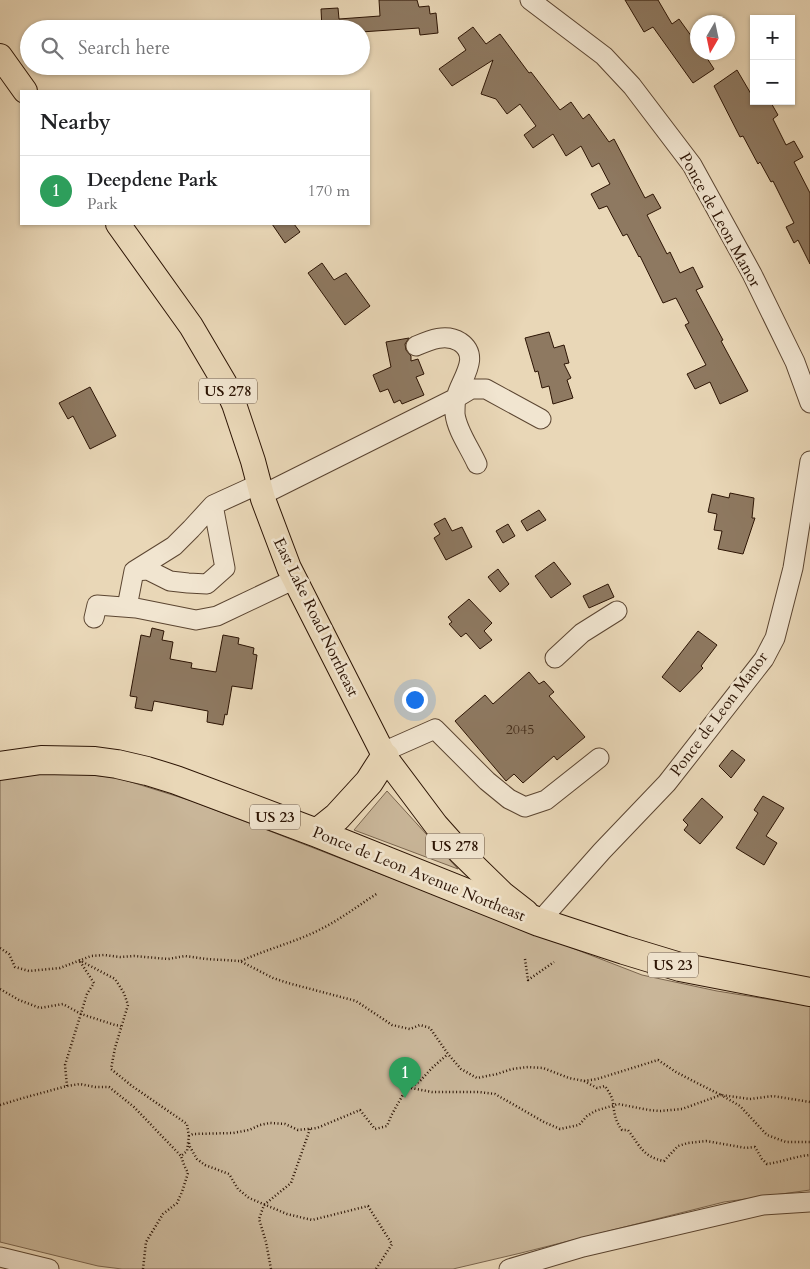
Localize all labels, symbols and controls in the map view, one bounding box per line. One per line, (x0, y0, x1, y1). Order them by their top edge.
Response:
north arrow (690, 15, 735, 60)
map controls (750, 15, 795, 105)
button: + (750, 15, 795, 60)
search box (20, 20, 370, 75)
icon: search (38, 34, 66, 62)
text: Search here (78, 35, 170, 61)
button: − (750, 60, 795, 105)
text: Nearby (40, 108, 111, 137)
street label: Ponce de Leon Manor (674, 149, 766, 291)
text: Deepdene Park (87, 167, 218, 193)
text: 1 (52, 180, 60, 202)
text: 170 m (308, 180, 350, 202)
text: Park (87, 193, 118, 215)
road number: US 278 (199, 378, 257, 404)
street label: East Lake Road Northeast (268, 534, 364, 700)
street label: Ponce de Leon Manor (665, 647, 773, 781)
your location (402, 687, 428, 713)
house number: 2045 (506, 720, 534, 739)
road number: US 23 (250, 804, 300, 830)
street label: Ponce de Leon Avenue Northeast (309, 821, 529, 927)
road number: US 278 (426, 834, 484, 858)
road number: US 23 (648, 952, 698, 978)
pin: 1 (389, 1057, 421, 1098)

